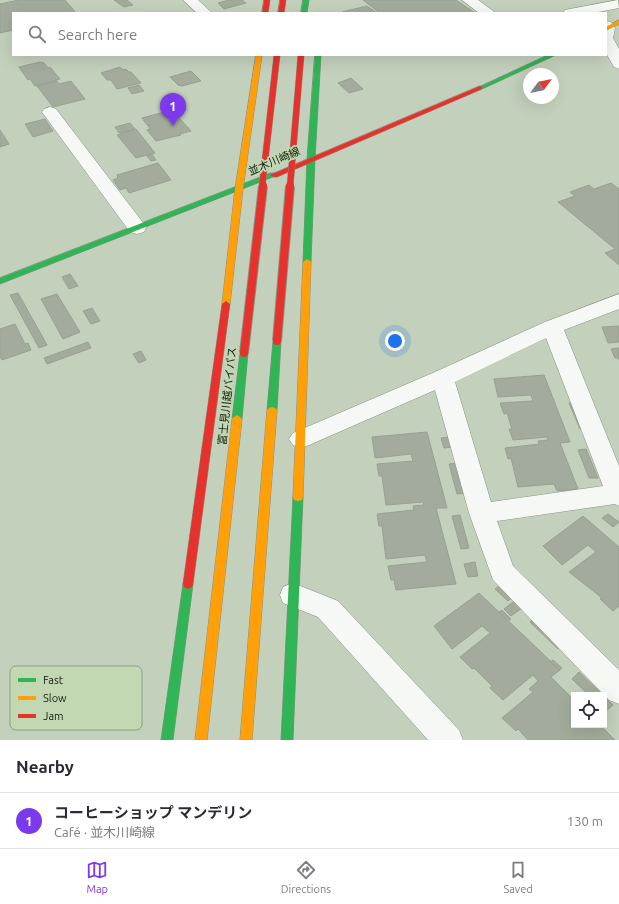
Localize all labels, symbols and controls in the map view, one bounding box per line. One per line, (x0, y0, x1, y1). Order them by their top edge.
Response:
search box (12, 12, 607, 56)
icon: search (26, 23, 48, 45)
text: Search here (58, 26, 137, 43)
north arrow (523, 68, 559, 104)
pin: 1 (160, 93, 186, 126)
street label: 並木川崎線 (246, 145, 302, 177)
your location (385, 331, 405, 351)
street label: 富士見川越バイパス (216, 346, 238, 446)
legend (10, 666, 142, 730)
text: Fast (43, 674, 64, 686)
text: Slow (43, 692, 67, 704)
map controls (571, 692, 607, 728)
button: locate (571, 692, 607, 728)
text: Jam (43, 710, 64, 722)
text: Nearby (16, 757, 74, 776)
text: コーヒーショップ マンデリン (54, 804, 252, 821)
text: 1 (25, 814, 33, 828)
text: 130 m (567, 814, 603, 828)
text: Café · 並木川崎線 (54, 825, 155, 839)
tab: Map (86, 859, 108, 895)
tab: Directions (281, 859, 331, 895)
tab: Saved (503, 859, 533, 895)

